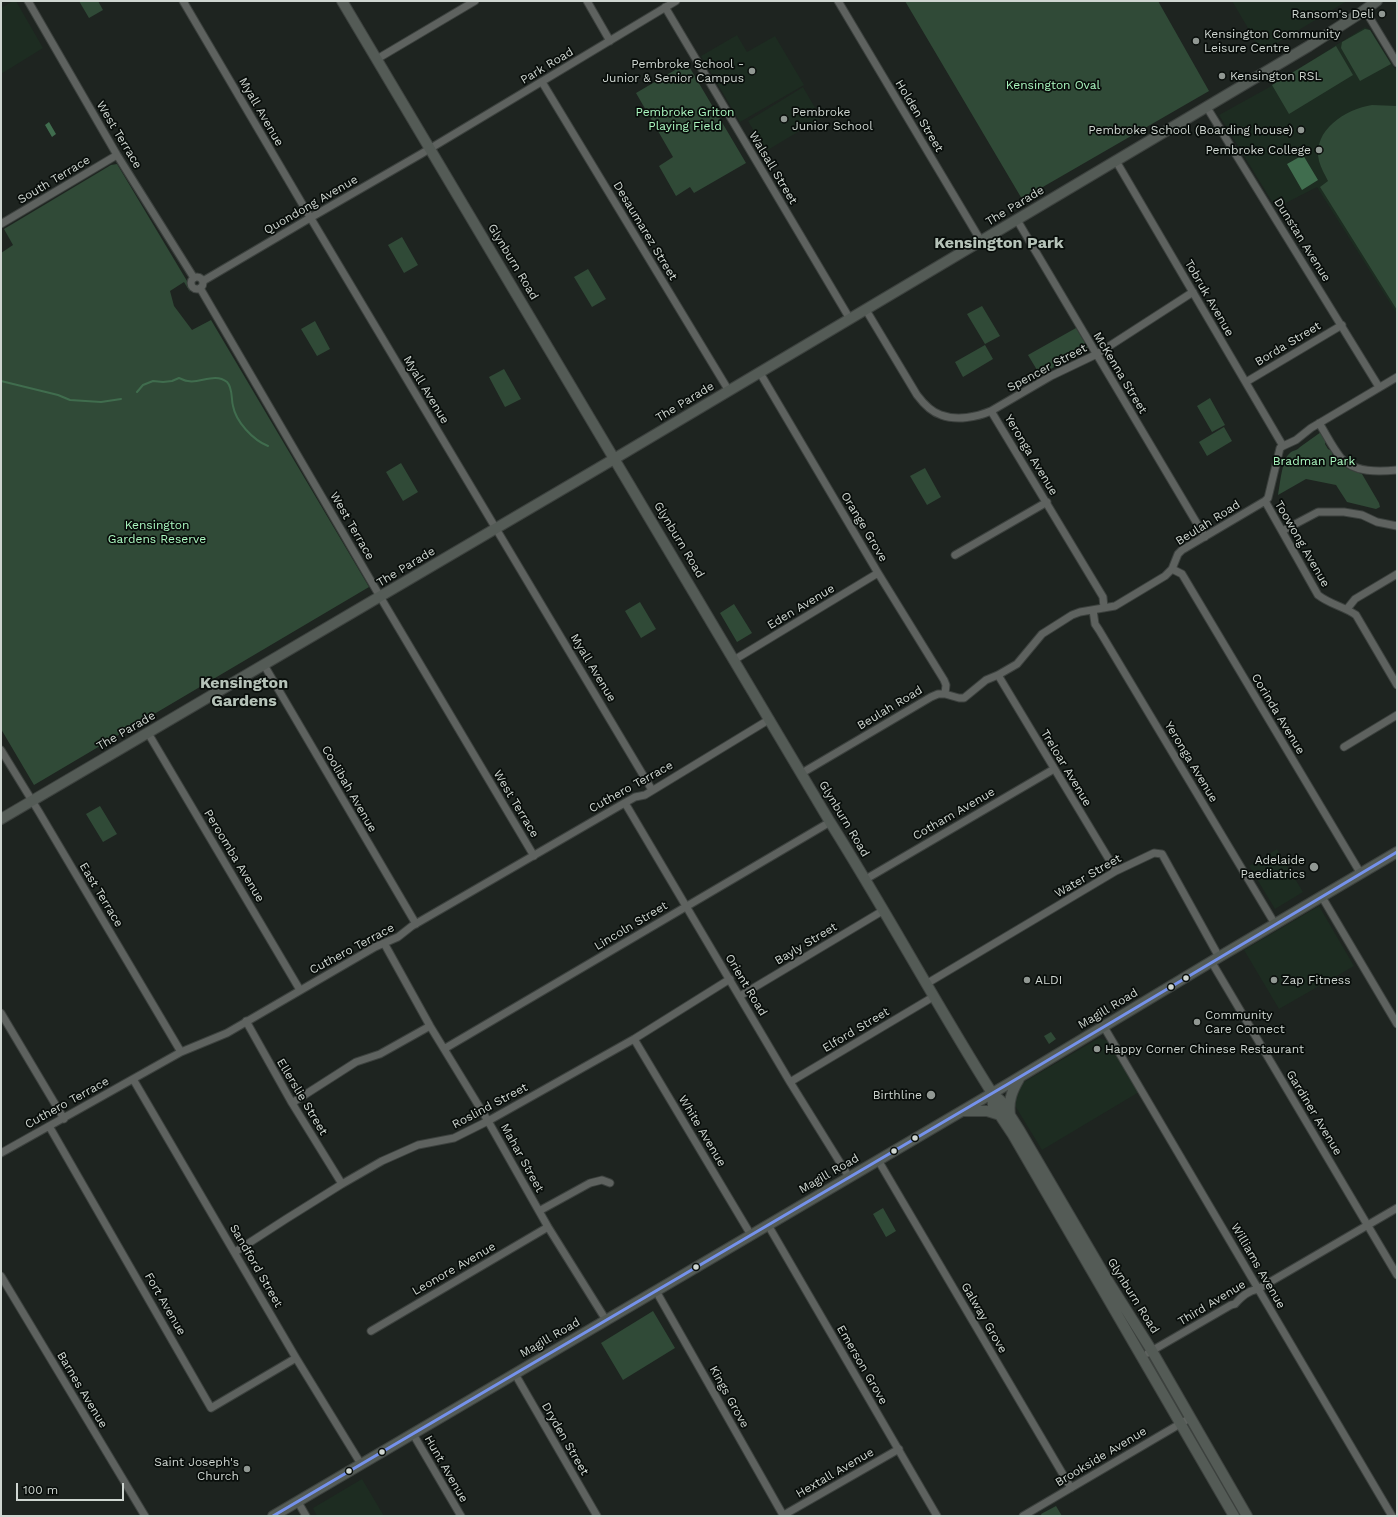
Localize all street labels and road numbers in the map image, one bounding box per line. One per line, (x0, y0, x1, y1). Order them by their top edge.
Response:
street label: Park Road (518, 45, 576, 87)
street label: Myall Avenue (236, 75, 286, 149)
street label: Holden Street (892, 77, 946, 155)
street label: West Terrace (93, 99, 145, 171)
street label: Walsall Street (746, 129, 800, 207)
street label: South Terrace (15, 153, 93, 207)
street label: Quondong Avenue (261, 172, 361, 238)
street label: Desaumarez Street (610, 179, 680, 283)
street label: The Parade (983, 183, 1047, 229)
street label: Dunstan Avenue (1271, 196, 1333, 284)
street label: Glynburn Road (485, 221, 541, 303)
street label: Tobruk Avenue (1181, 257, 1237, 339)
street label: Borda Street (1252, 319, 1324, 369)
street label: McKenna Street (1090, 329, 1150, 417)
street label: Spencer Street (1005, 341, 1089, 395)
street label: Myall Avenue (400, 353, 452, 427)
street label: The Parade (653, 379, 717, 425)
street label: Yeronga Avenue (1001, 412, 1061, 498)
street label: West Terrace (327, 489, 377, 563)
street label: Orange Grove (837, 489, 891, 565)
street label: Beulah Road (1173, 497, 1243, 549)
street label: Toowong Avenue (1271, 498, 1333, 590)
street label: Glynburn Road (651, 499, 707, 581)
street label: The Parade (374, 544, 438, 590)
street label: Eden Avenue (765, 581, 837, 633)
street label: Myall Avenue (567, 631, 619, 705)
street label: Corinda Avenue (1248, 671, 1308, 757)
street label: Beulah Road (855, 683, 925, 733)
street label: The Parade (94, 708, 158, 754)
street label: Yeronga Avenue (1161, 719, 1221, 805)
street label: Treloar Avenue (1037, 727, 1095, 809)
street label: Coolibah Avenue (318, 743, 380, 835)
street label: Cuthero Terrace (586, 758, 676, 816)
street label: West Terrace (490, 768, 542, 840)
street label: Glynburn Road (816, 778, 872, 860)
street label: Cotham Avenue (910, 785, 998, 843)
street label: Peroomba Avenue (201, 807, 267, 905)
street label: Water Street (1052, 851, 1124, 901)
street label: East Terrace (76, 860, 126, 930)
street label: Lincoln Street (592, 898, 670, 954)
street label: Bayly Street (772, 920, 840, 968)
street label: Cuthero Terrace (307, 921, 397, 977)
street label: Orient Road (722, 951, 770, 1019)
street label: Magill Road (1075, 986, 1141, 1032)
street label: Elford Street (820, 1004, 892, 1056)
street label: Ellerslie Street (273, 1056, 331, 1138)
street label: Gardiner Avenue (1283, 1068, 1345, 1158)
street label: Cuthero Terrace (22, 1074, 112, 1132)
street label: Roslind Street (450, 1080, 530, 1132)
street label: White Avenue (675, 1093, 729, 1169)
street label: Mahar Street (497, 1121, 547, 1195)
street label: Magill Road (796, 1151, 862, 1197)
street label: Williams Avenue (1228, 1221, 1288, 1311)
street label: Sandford Street (226, 1222, 286, 1310)
street label: Leonore Avenue (410, 1239, 498, 1299)
street label: Glynburn Road (1104, 1256, 1162, 1336)
street label: Fort Avenue (141, 1270, 189, 1338)
street label: Third Avenue (1176, 1277, 1248, 1329)
street label: Galway Grove (958, 1280, 1010, 1356)
street label: Magill Road (517, 1315, 583, 1361)
street label: Emerson Grove (833, 1323, 891, 1407)
street label: Barnes Avenue (53, 1349, 111, 1431)
street label: Kings Grove (706, 1363, 752, 1431)
street label: Dryden Street (538, 1400, 592, 1478)
street label: Brookside Avenue (1053, 1424, 1149, 1490)
street label: Hunt Avenue (421, 1433, 471, 1505)
street label: Hextall Avenue (794, 1445, 876, 1501)

